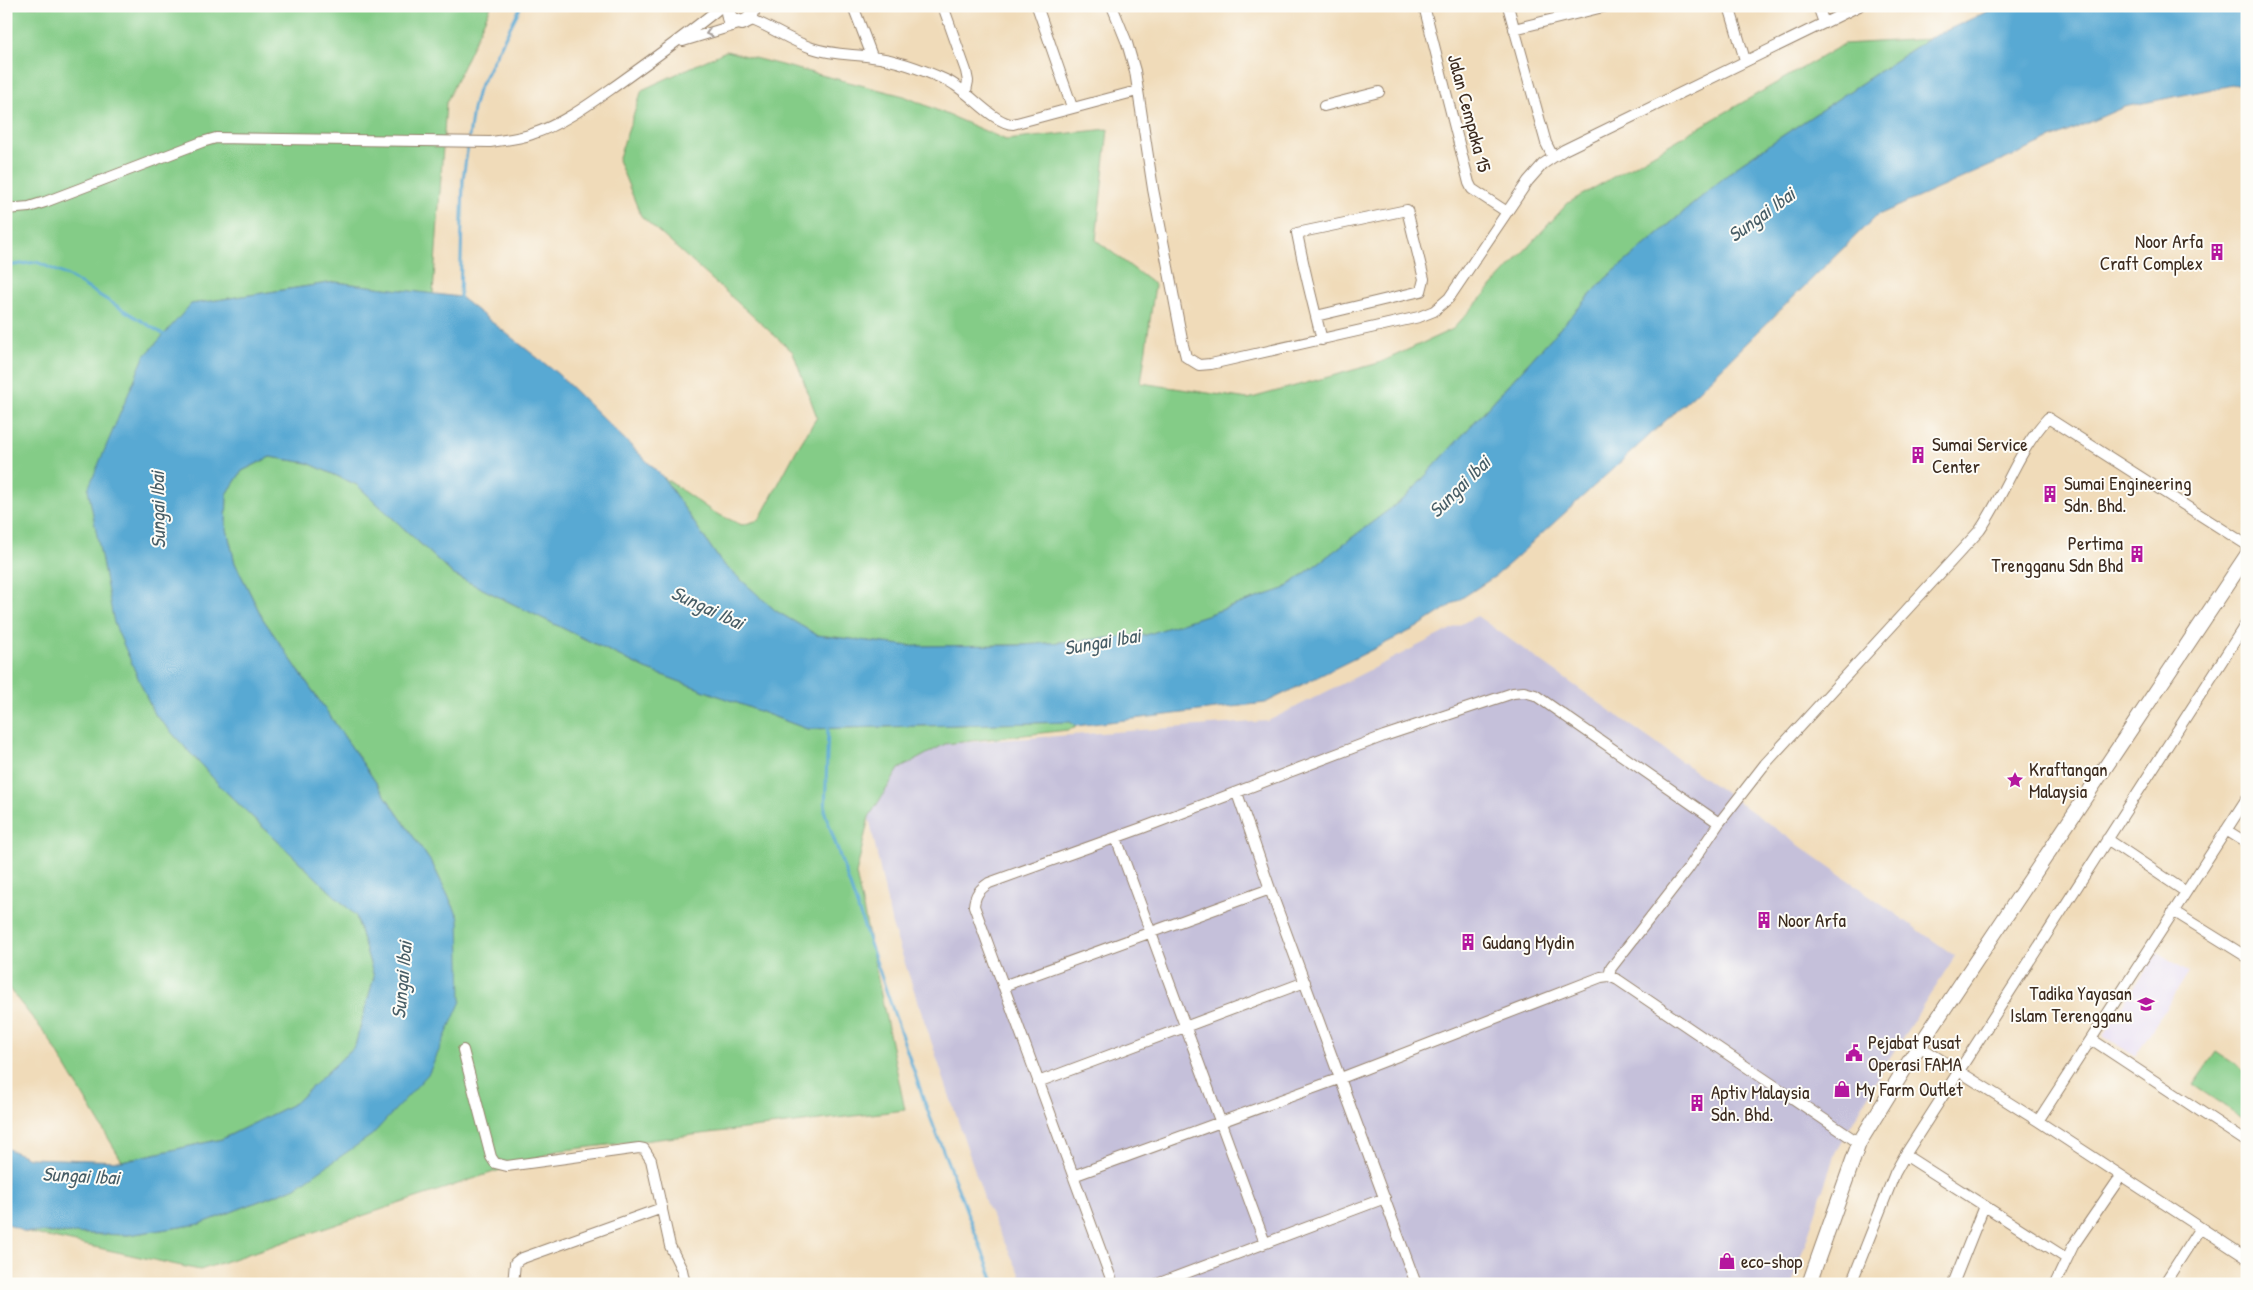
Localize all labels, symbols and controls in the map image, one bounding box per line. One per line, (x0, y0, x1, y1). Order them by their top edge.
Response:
one-way arrow (706, 27, 714, 37)
street label: Jalan Cempaka 15 (1442, 51, 1498, 175)
water label: Sungai Ibai (1722, 179, 1803, 248)
place label: Noor Arfa Craft Complex (2100, 228, 2204, 276)
building icon: Noor Arfa Craft Complex (2207, 242, 2227, 262)
place label: Sumai Service Center (1932, 431, 2028, 479)
building icon: Sumai Service Center (1908, 445, 1928, 465)
water label: Sungai Ibai (1422, 447, 1498, 524)
water label: Sungai Ibai (143, 469, 172, 549)
place label: Sumai Engineering Sdn. Bhd. (2064, 470, 2191, 518)
building icon: Sumai Engineering Sdn. Bhd. (2040, 484, 2060, 504)
place label: Pertima Trengganu Sdn Bhd (1992, 530, 2124, 578)
building icon: Pertima Trengganu Sdn Bhd (2127, 544, 2147, 564)
water label: Sungai Ibai (667, 578, 751, 638)
water label: Sungai Ibai (1062, 621, 1145, 662)
place label: Kraftangan Malaysia (2029, 756, 2108, 804)
place icon: Kraftangan Malaysia (2005, 770, 2025, 790)
place label: Noor Arfa (1778, 907, 1847, 933)
building icon: Noor Arfa (1754, 910, 1774, 930)
place label: Gudang Mydin (1482, 929, 1575, 955)
building icon: Gudang Mydin (1458, 932, 1478, 952)
water label: Sungai Ibai (384, 938, 419, 1020)
place label: Tadika Yayasan Islam Terengganu (2010, 980, 2132, 1028)
school or university icon: Tadika Yayasan Islam Terengganu (2136, 994, 2156, 1014)
place label: Pejabat Pusat Operasi FAMA (1868, 1029, 1962, 1077)
public building icon: Pejabat Pusat Operasi FAMA (1844, 1043, 1864, 1063)
place label: My Farm Outlet (1856, 1076, 1963, 1102)
place label: Aptiv Malaysia Sdn. Bhd. (1711, 1079, 1810, 1127)
shop icon: My Farm Outlet (1832, 1079, 1852, 1099)
building icon: Aptiv Malaysia Sdn. Bhd. (1687, 1093, 1707, 1113)
water label: Sungai Ibai (42, 1159, 123, 1192)
place label: eco-shop (1741, 1248, 1802, 1274)
shop icon: eco-shop (1717, 1251, 1737, 1271)

